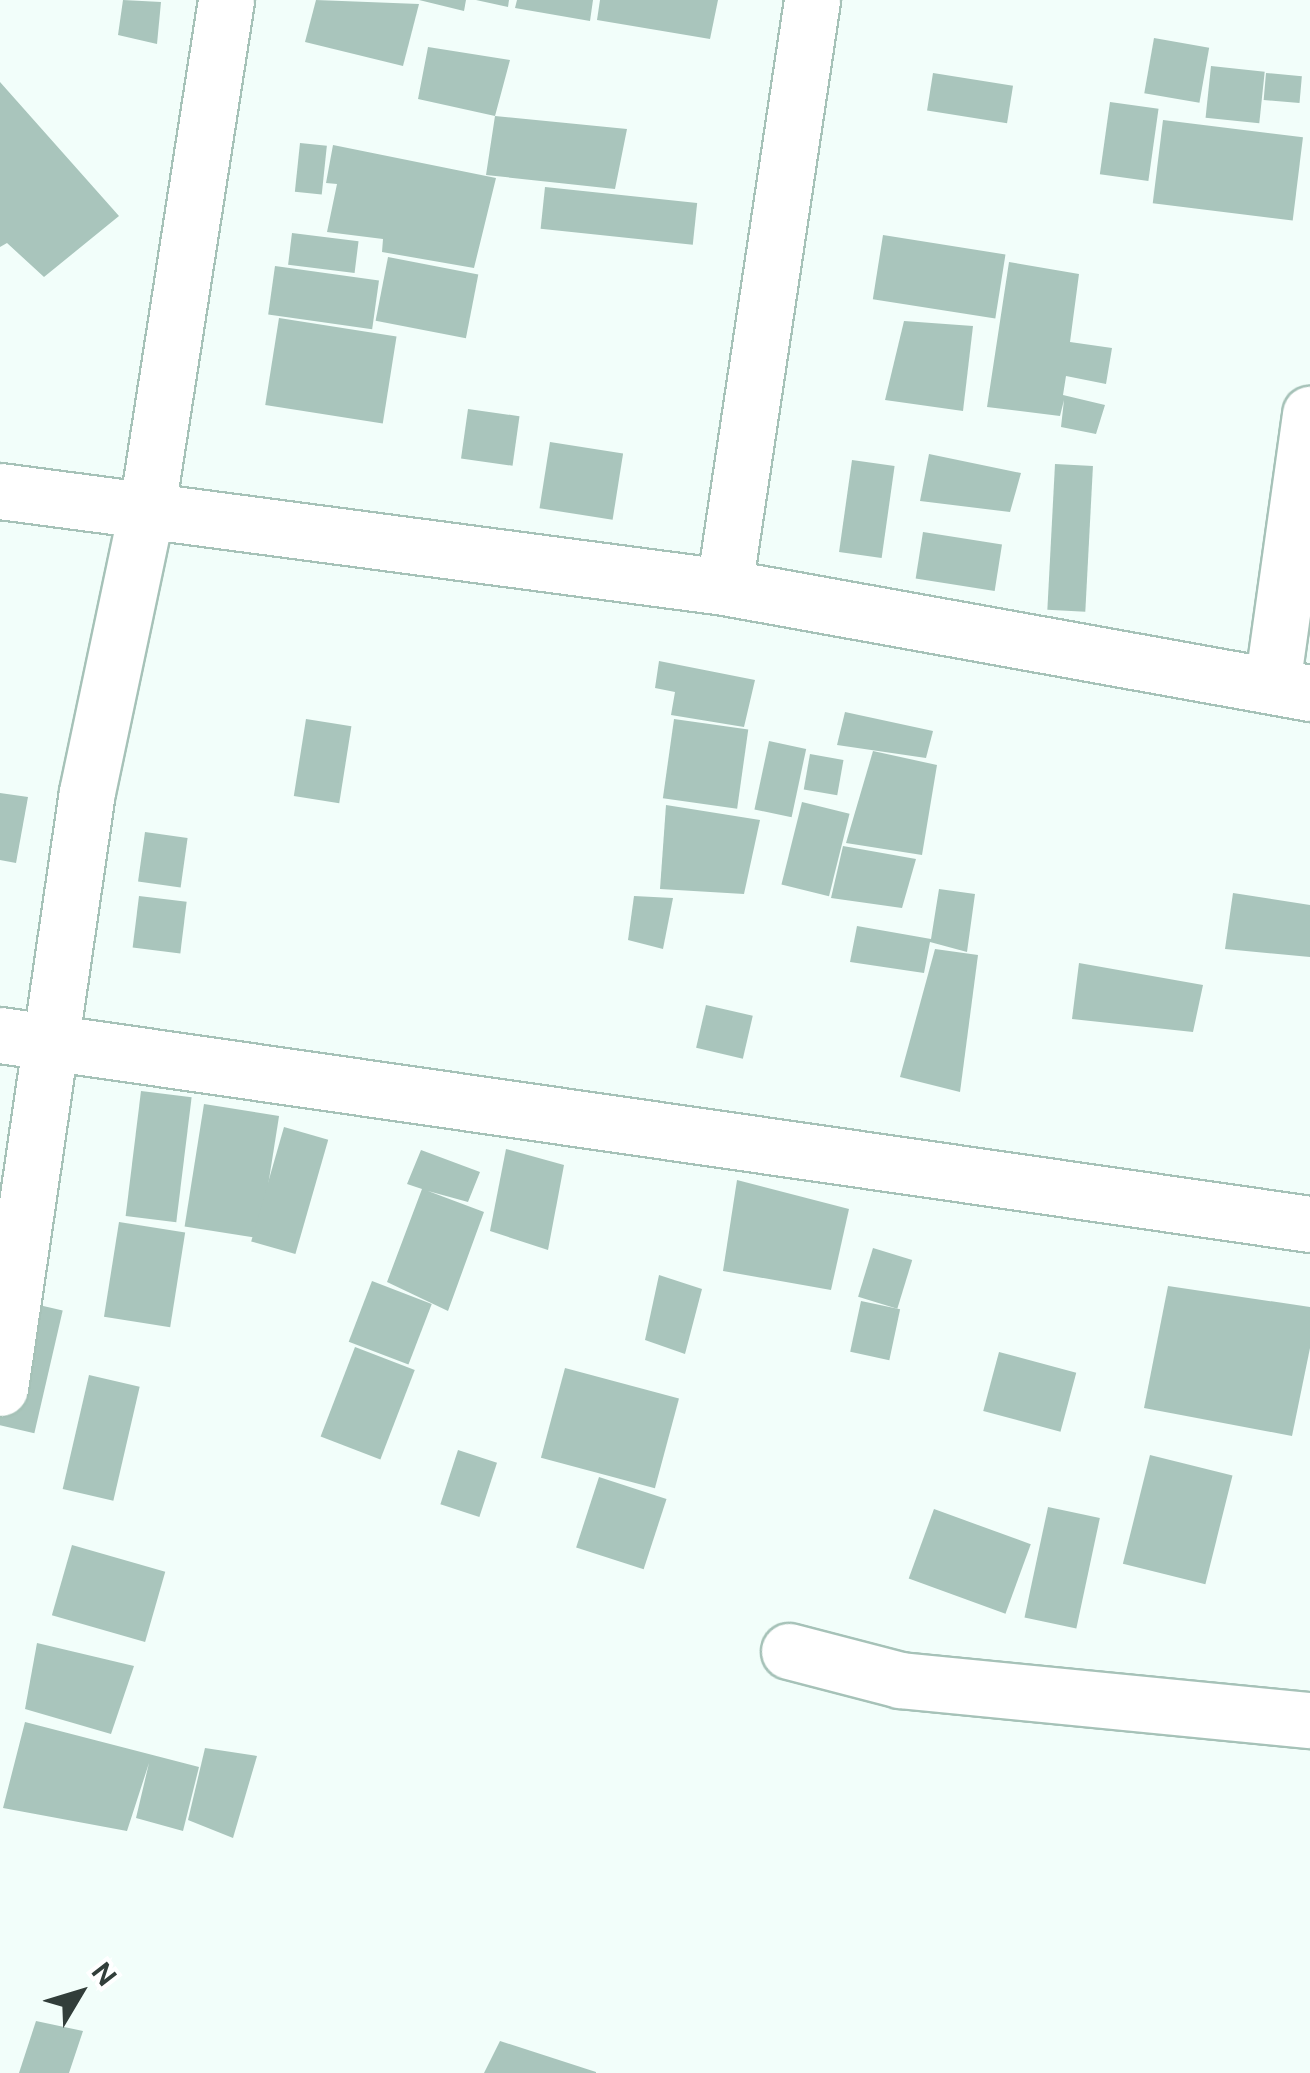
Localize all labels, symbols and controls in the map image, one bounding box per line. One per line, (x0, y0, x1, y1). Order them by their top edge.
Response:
north arrow (30, 1943, 130, 2043)
text: N (83, 1955, 125, 1994)

